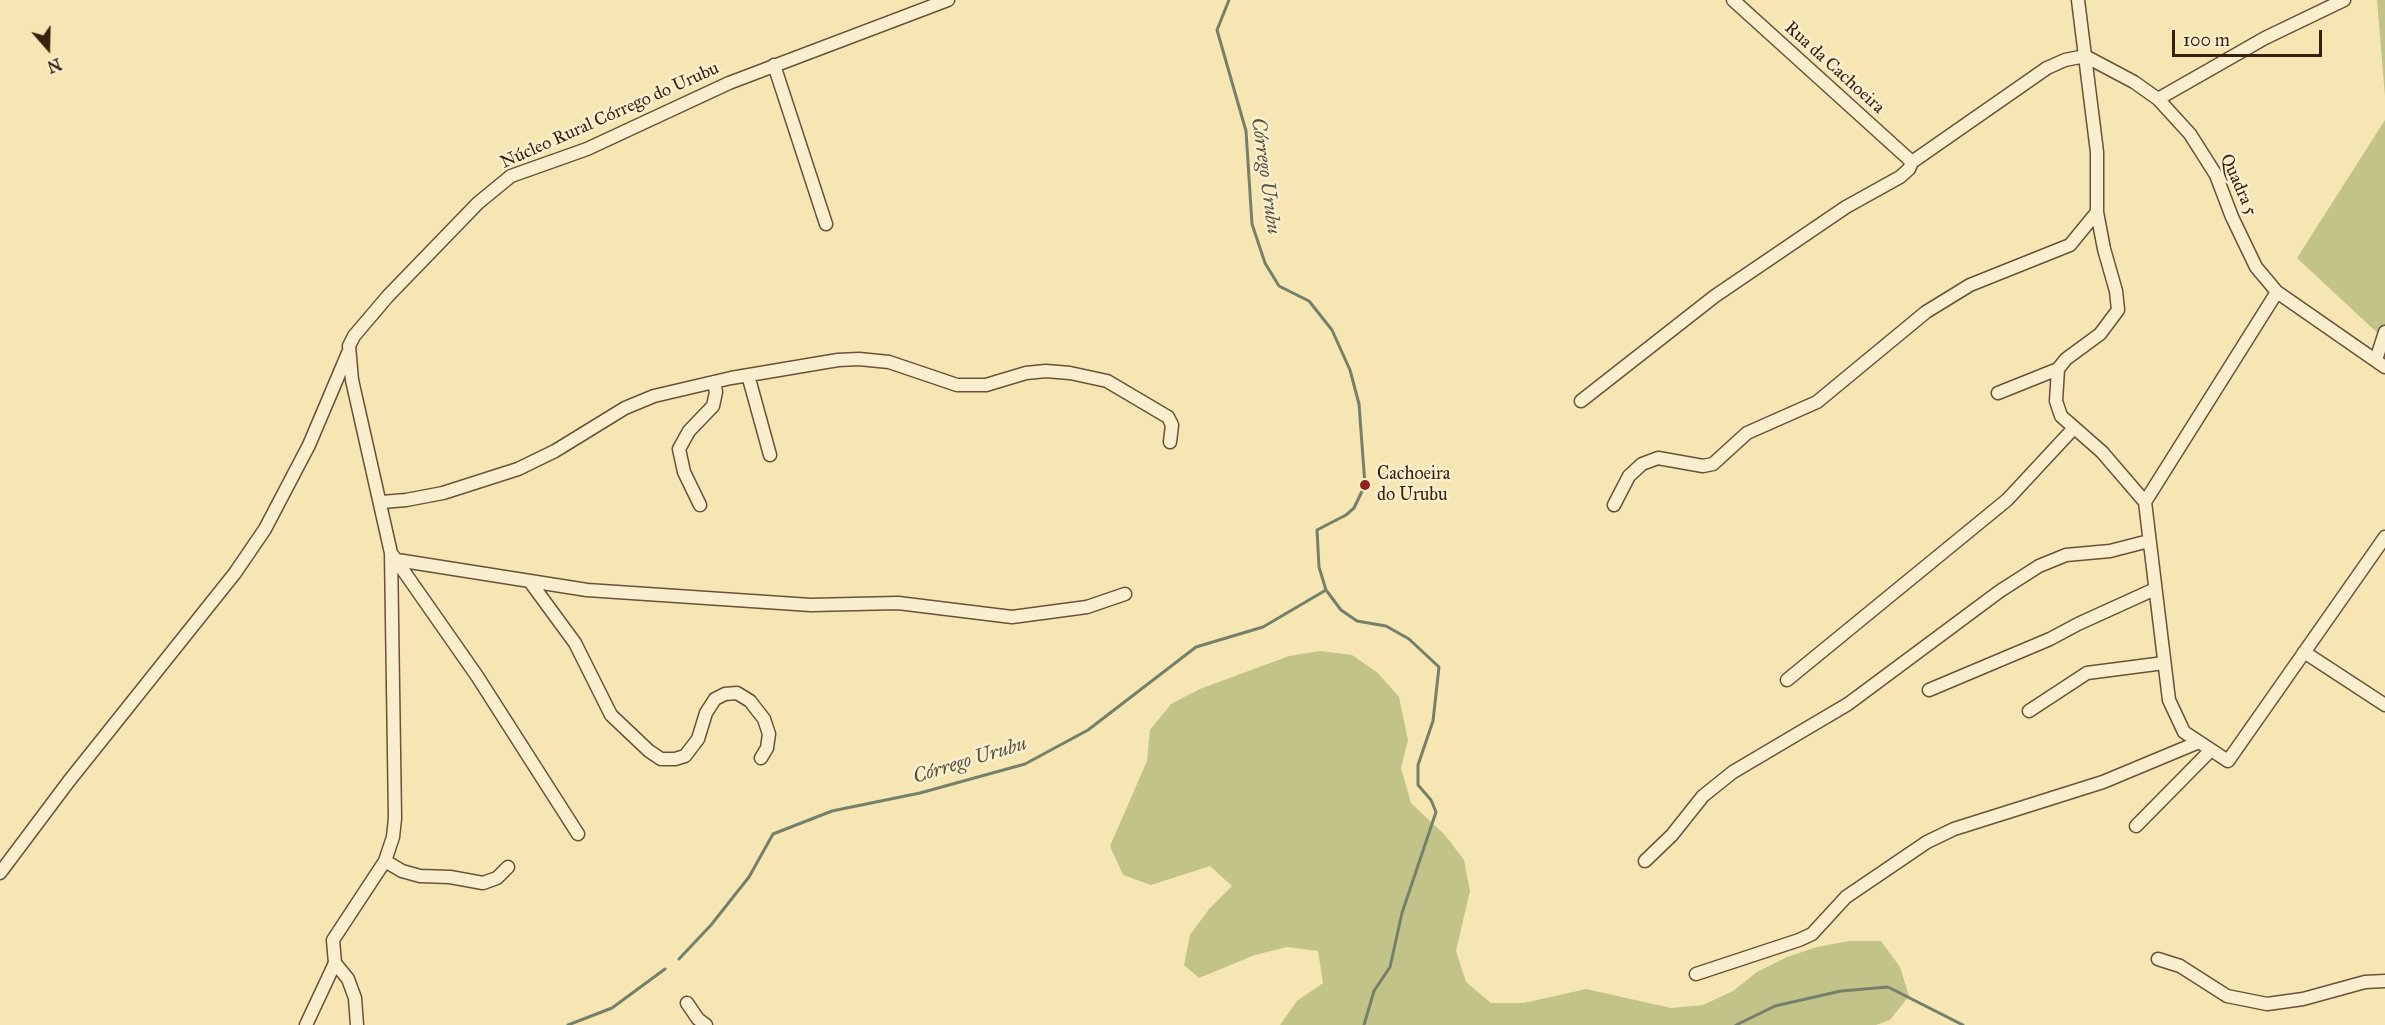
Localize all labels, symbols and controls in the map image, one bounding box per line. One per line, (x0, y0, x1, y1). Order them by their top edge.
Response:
street label: Rua da Cachoeira (1779, 17, 1889, 119)
north arrow (18, 18, 78, 78)
scale bar (2175, 18, 2325, 56)
text: 100 m (2183, 29, 2230, 51)
text: N (45, 54, 64, 77)
street label: Núcleo Rural Córrego do Urubu (497, 58, 723, 174)
water label: Córrego Urubu (1245, 116, 1285, 236)
street label: Quadra 5 (2215, 151, 2261, 219)
place label: Cachoeira do Urubu (1377, 464, 1450, 506)
marker: Cachoeira do Urubu (1358, 478, 1372, 492)
water label: Córrego Urubu (910, 732, 1030, 790)

